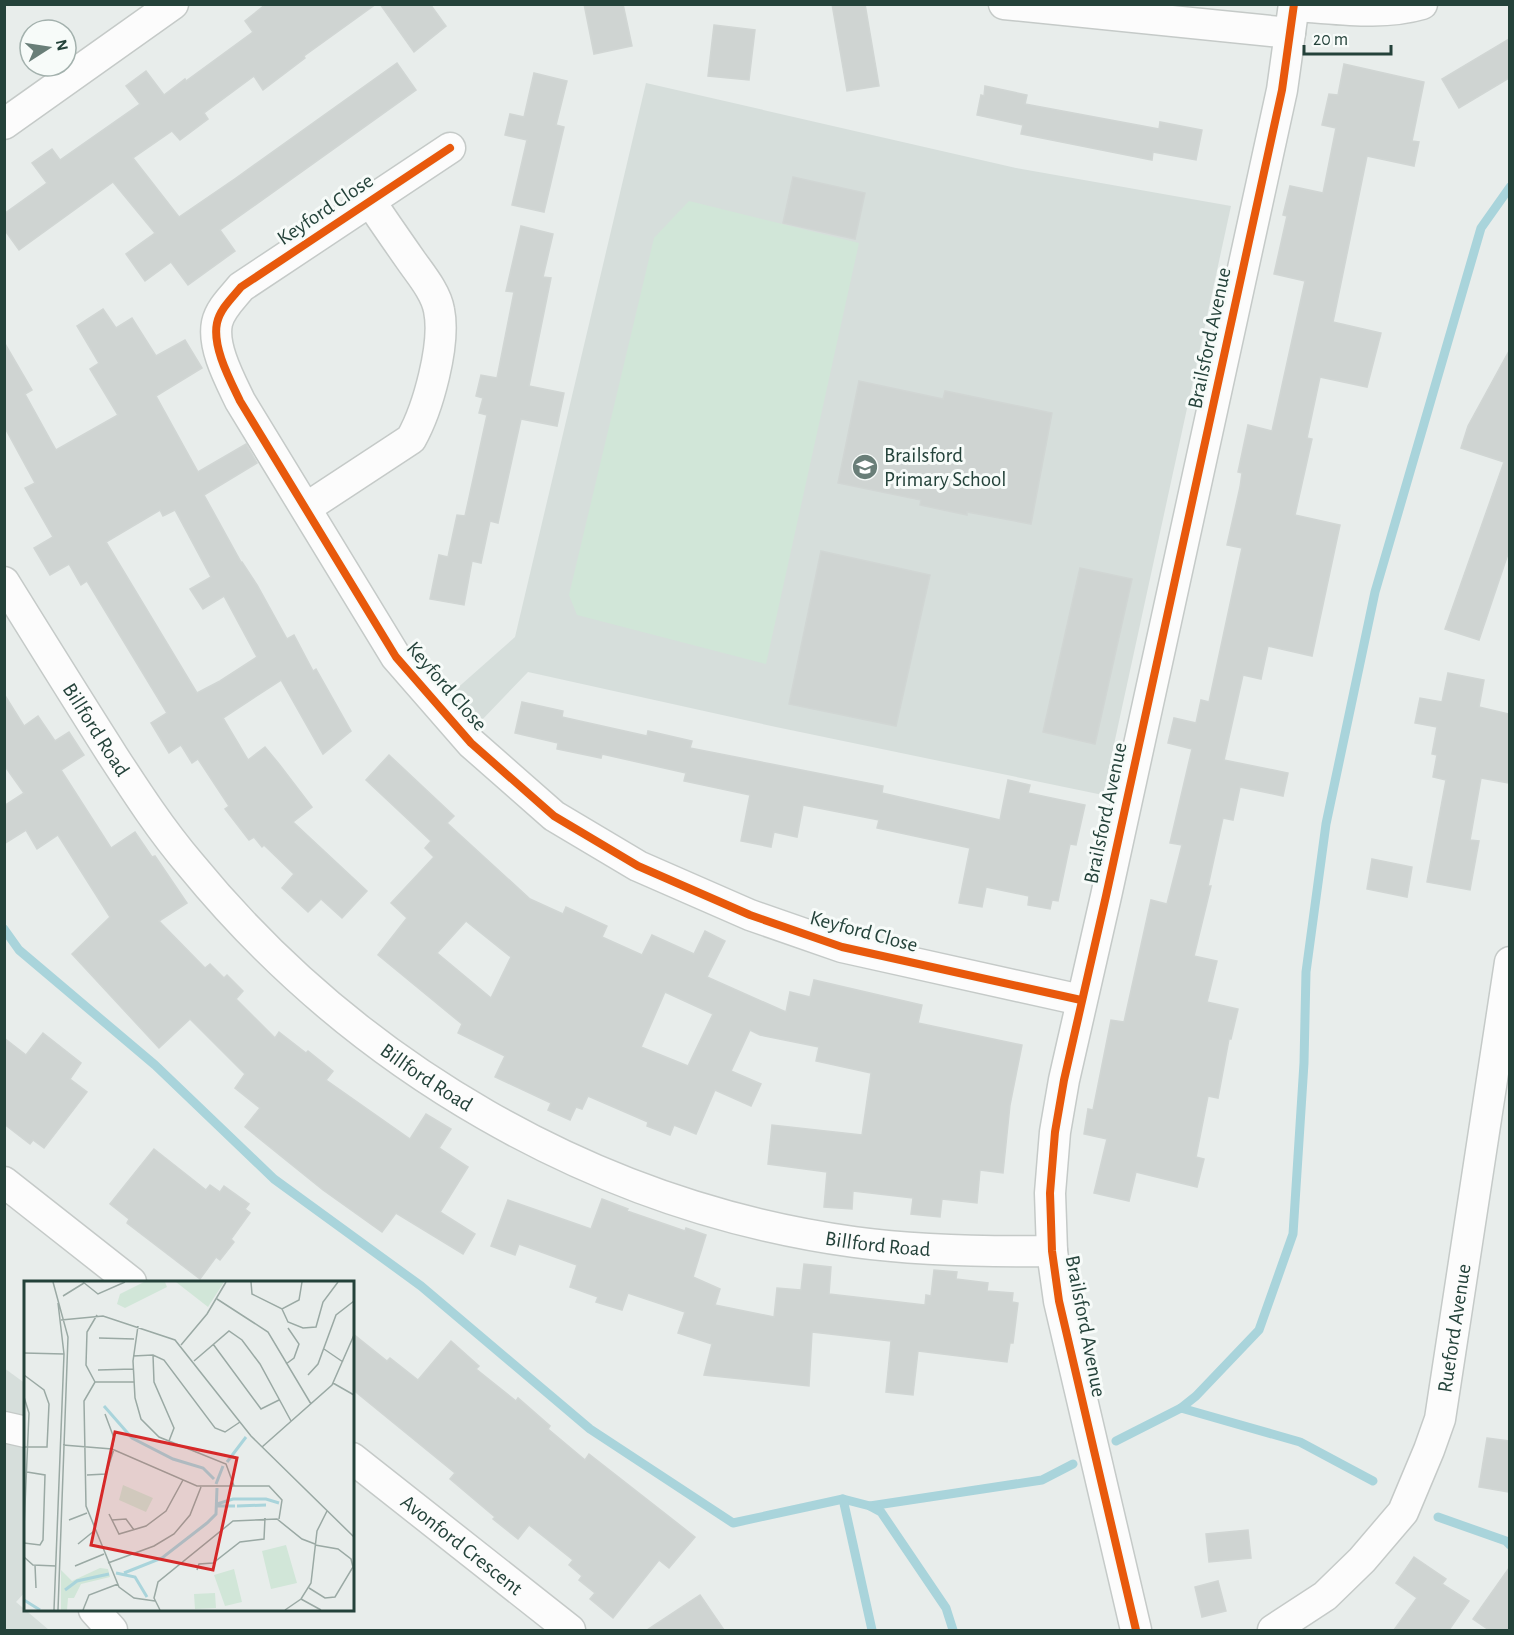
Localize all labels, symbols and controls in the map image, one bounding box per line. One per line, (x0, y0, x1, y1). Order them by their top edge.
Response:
north arrow (18, 18, 78, 78)
scale bar (1304, 18, 1391, 56)
text: 20 m (1313, 31, 1348, 49)
text: N (53, 38, 71, 52)
street label: Keyford Close (274, 170, 377, 249)
street label: Brailsford Avenue (1184, 266, 1235, 411)
place label: Brailsford Primary School (884, 445, 1007, 490)
school or university icon: Brailsford Primary School (850, 452, 880, 482)
street label: Keyford Close (402, 638, 491, 735)
street label: Billford Road (59, 679, 133, 780)
street label: Brailsford Avenue (1080, 741, 1131, 886)
street label: Keyford Close (808, 907, 920, 956)
street label: Billford Road (376, 1040, 476, 1116)
street label: Billford Road (824, 1228, 931, 1260)
street label: Brailsford Avenue (1061, 1254, 1110, 1399)
street label: Rueford Avenue (1434, 1262, 1475, 1394)
inset map (24, 1281, 354, 1611)
street label: Avonford Crescent (397, 1491, 527, 1599)

